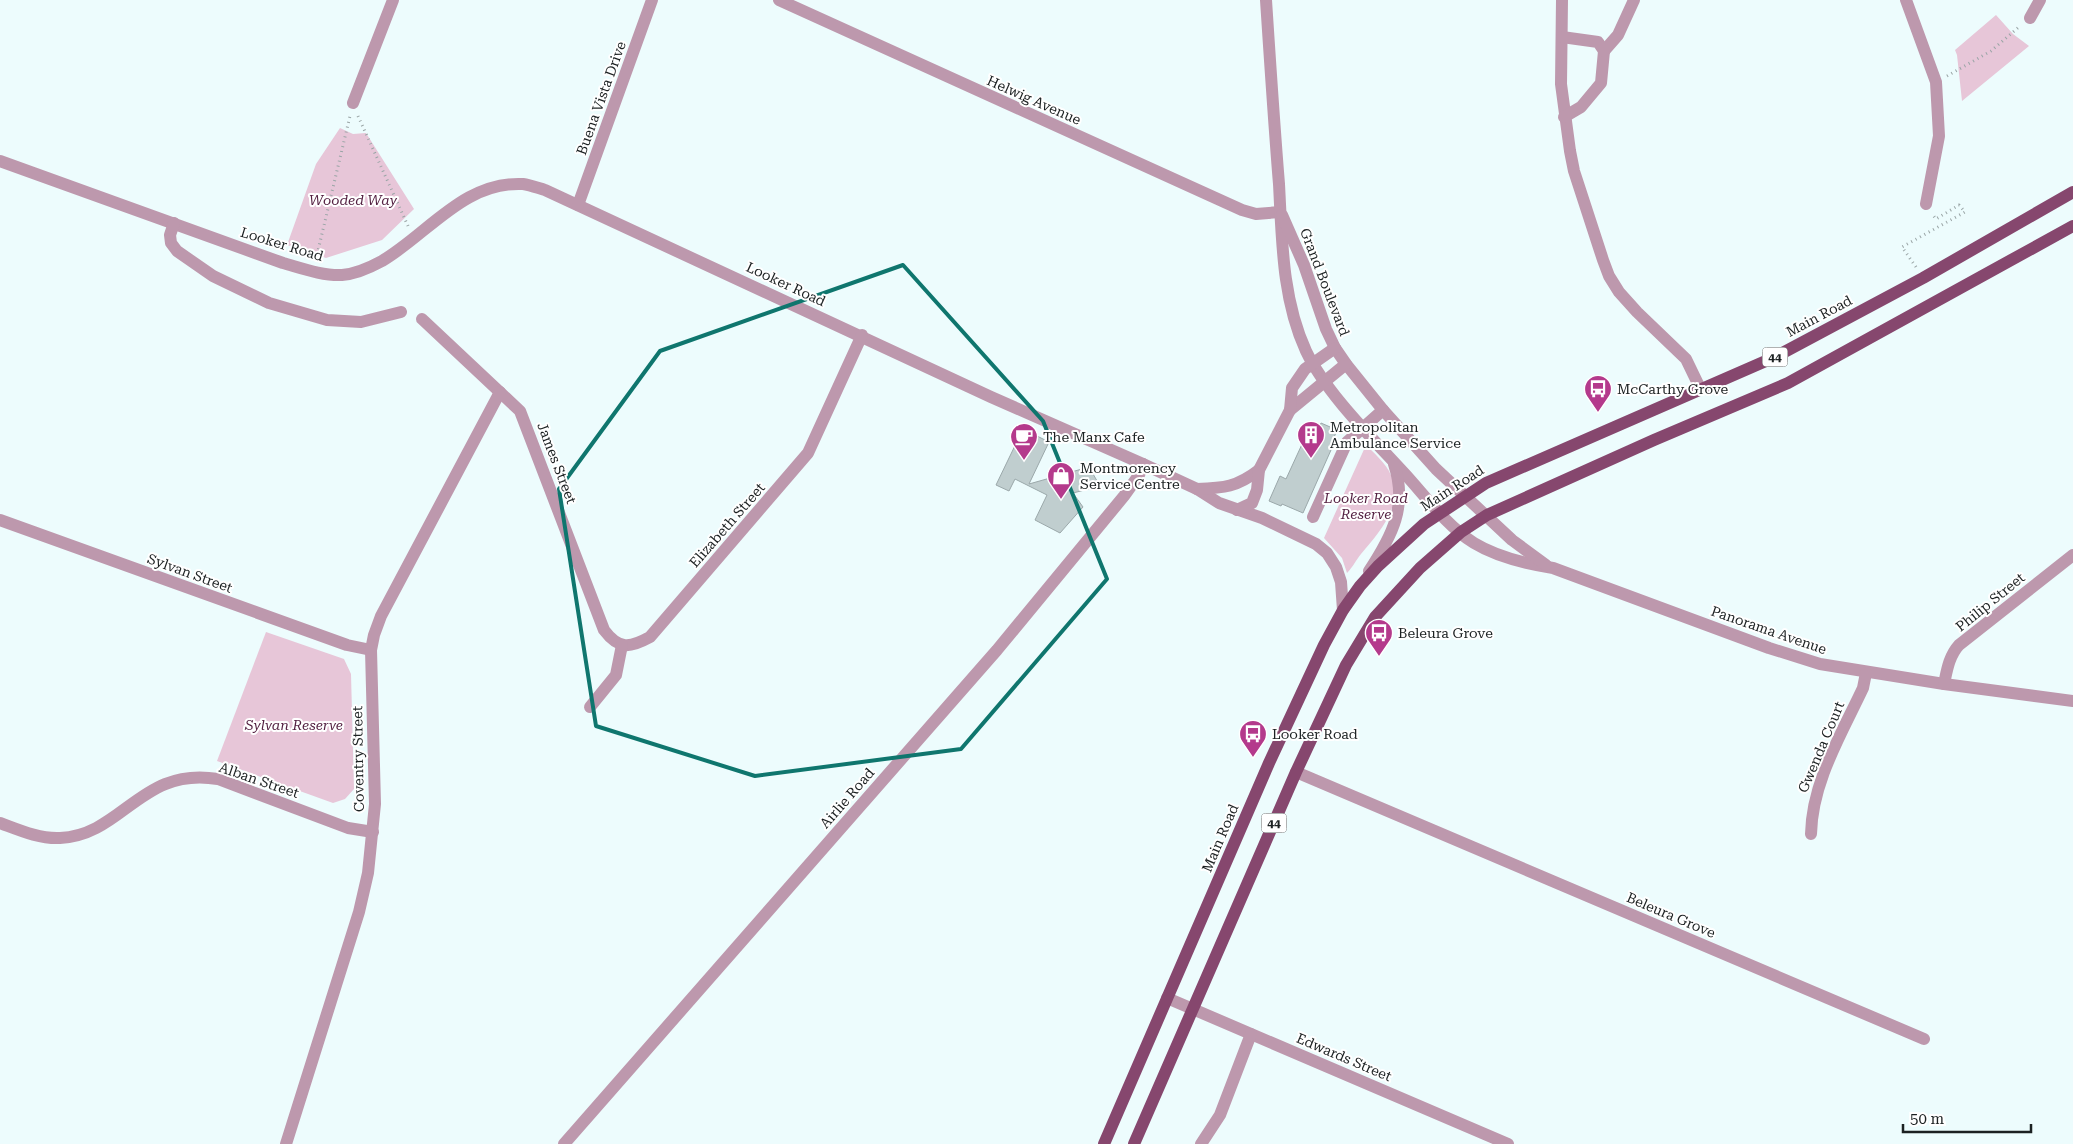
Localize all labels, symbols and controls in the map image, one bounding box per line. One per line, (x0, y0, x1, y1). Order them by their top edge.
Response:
street label: Buena Vista Drive (573, 39, 629, 157)
street label: Helwig Avenue (985, 72, 1084, 128)
park label: Wooded Way (309, 192, 398, 208)
street label: Looker Road (239, 224, 325, 264)
street label: Grand Boulevard (1297, 226, 1353, 338)
street label: Looker Road (744, 259, 828, 309)
street label: Main Road (1783, 292, 1855, 340)
road number: 44 (1762, 348, 1788, 367)
bus stop icon: McCarthy Grove (1583, 374, 1613, 413)
place label: McCarthy Grove (1617, 381, 1729, 397)
place label: Metropolitan Ambulance Service (1330, 419, 1461, 451)
street label: James Street (534, 420, 580, 506)
building icon: Metropolitan Ambulance Service (1296, 420, 1326, 459)
cafe icon: The Manx Cafe (1009, 422, 1039, 461)
place label: The Manx Cafe (1043, 429, 1145, 445)
place label: Montmorency Service Centre (1080, 460, 1180, 492)
shop icon: Montmorency Service Centre (1046, 461, 1076, 500)
street label: Main Road (1417, 462, 1487, 514)
street label: Elizabeth Street (686, 480, 768, 570)
park label: Looker Road Reserve (1323, 490, 1408, 522)
street label: Sylvan Street (145, 550, 235, 596)
street label: Philip Street (1952, 569, 2028, 635)
street label: Panorama Avenue (1709, 603, 1829, 657)
bus stop icon: Beleura Grove (1364, 618, 1394, 657)
place label: Beleura Grove (1398, 625, 1493, 641)
street label: Gwenda Court (1795, 699, 1847, 795)
street label: Coventry Street (349, 706, 367, 812)
park label: Sylvan Reserve (244, 717, 343, 733)
bus stop icon: Looker Road (1238, 719, 1268, 758)
place label: Looker Road (1272, 726, 1358, 742)
street label: Alban Street (217, 759, 301, 801)
street label: Airlie Road (817, 765, 877, 831)
street label: Main Road (1199, 802, 1241, 874)
road number: 44 (1262, 814, 1286, 832)
street label: Beleura Grove (1624, 889, 1718, 941)
street label: Edwards Street (1294, 1030, 1394, 1084)
scale bar (1903, 1102, 2030, 1134)
text: 50 m (1910, 1110, 1945, 1128)

